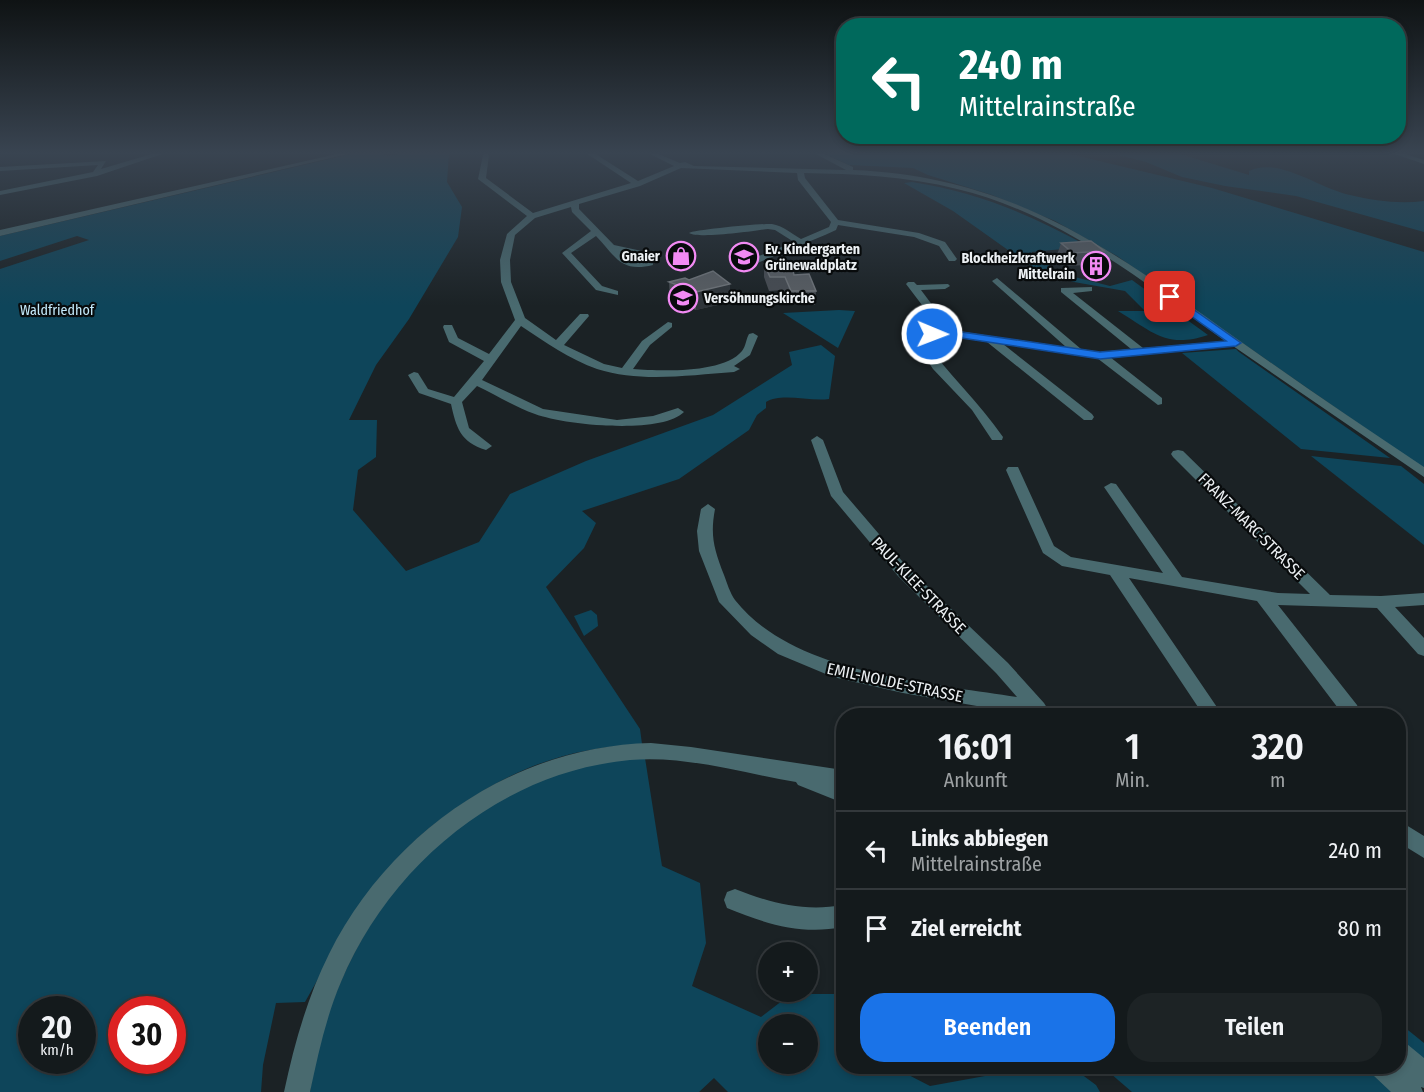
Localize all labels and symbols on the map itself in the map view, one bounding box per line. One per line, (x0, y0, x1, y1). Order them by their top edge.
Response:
shop icon: Gnaier (665, 240, 697, 272)
school or university icon: Ev. Kindergarten Grünewaldplatz (728, 241, 760, 273)
place label: Ev. Kindergarten Grünewaldplatz (765, 241, 860, 274)
place label: Gnaier (622, 248, 661, 265)
place label: Blockheizkraftwerk Mittelrain (962, 250, 1076, 283)
building icon: Blockheizkraftwerk Mittelrain (1080, 250, 1112, 282)
pin (1144, 271, 1195, 322)
school or university icon: Versöhnungskirche (667, 282, 699, 314)
place label: Versöhnungskirche (703, 290, 815, 307)
park label: Waldfriedhof (20, 302, 96, 319)
position arrow (900, 302, 964, 366)
street label: FRANZ-MARC-STRASSE (1195, 469, 1309, 583)
street label: PAUL-KLEE-STRASSE (868, 533, 970, 638)
street label: EMIL-NOLDE-STRASSE (825, 659, 965, 706)
speed limit sign: 30 (108, 996, 186, 1074)

